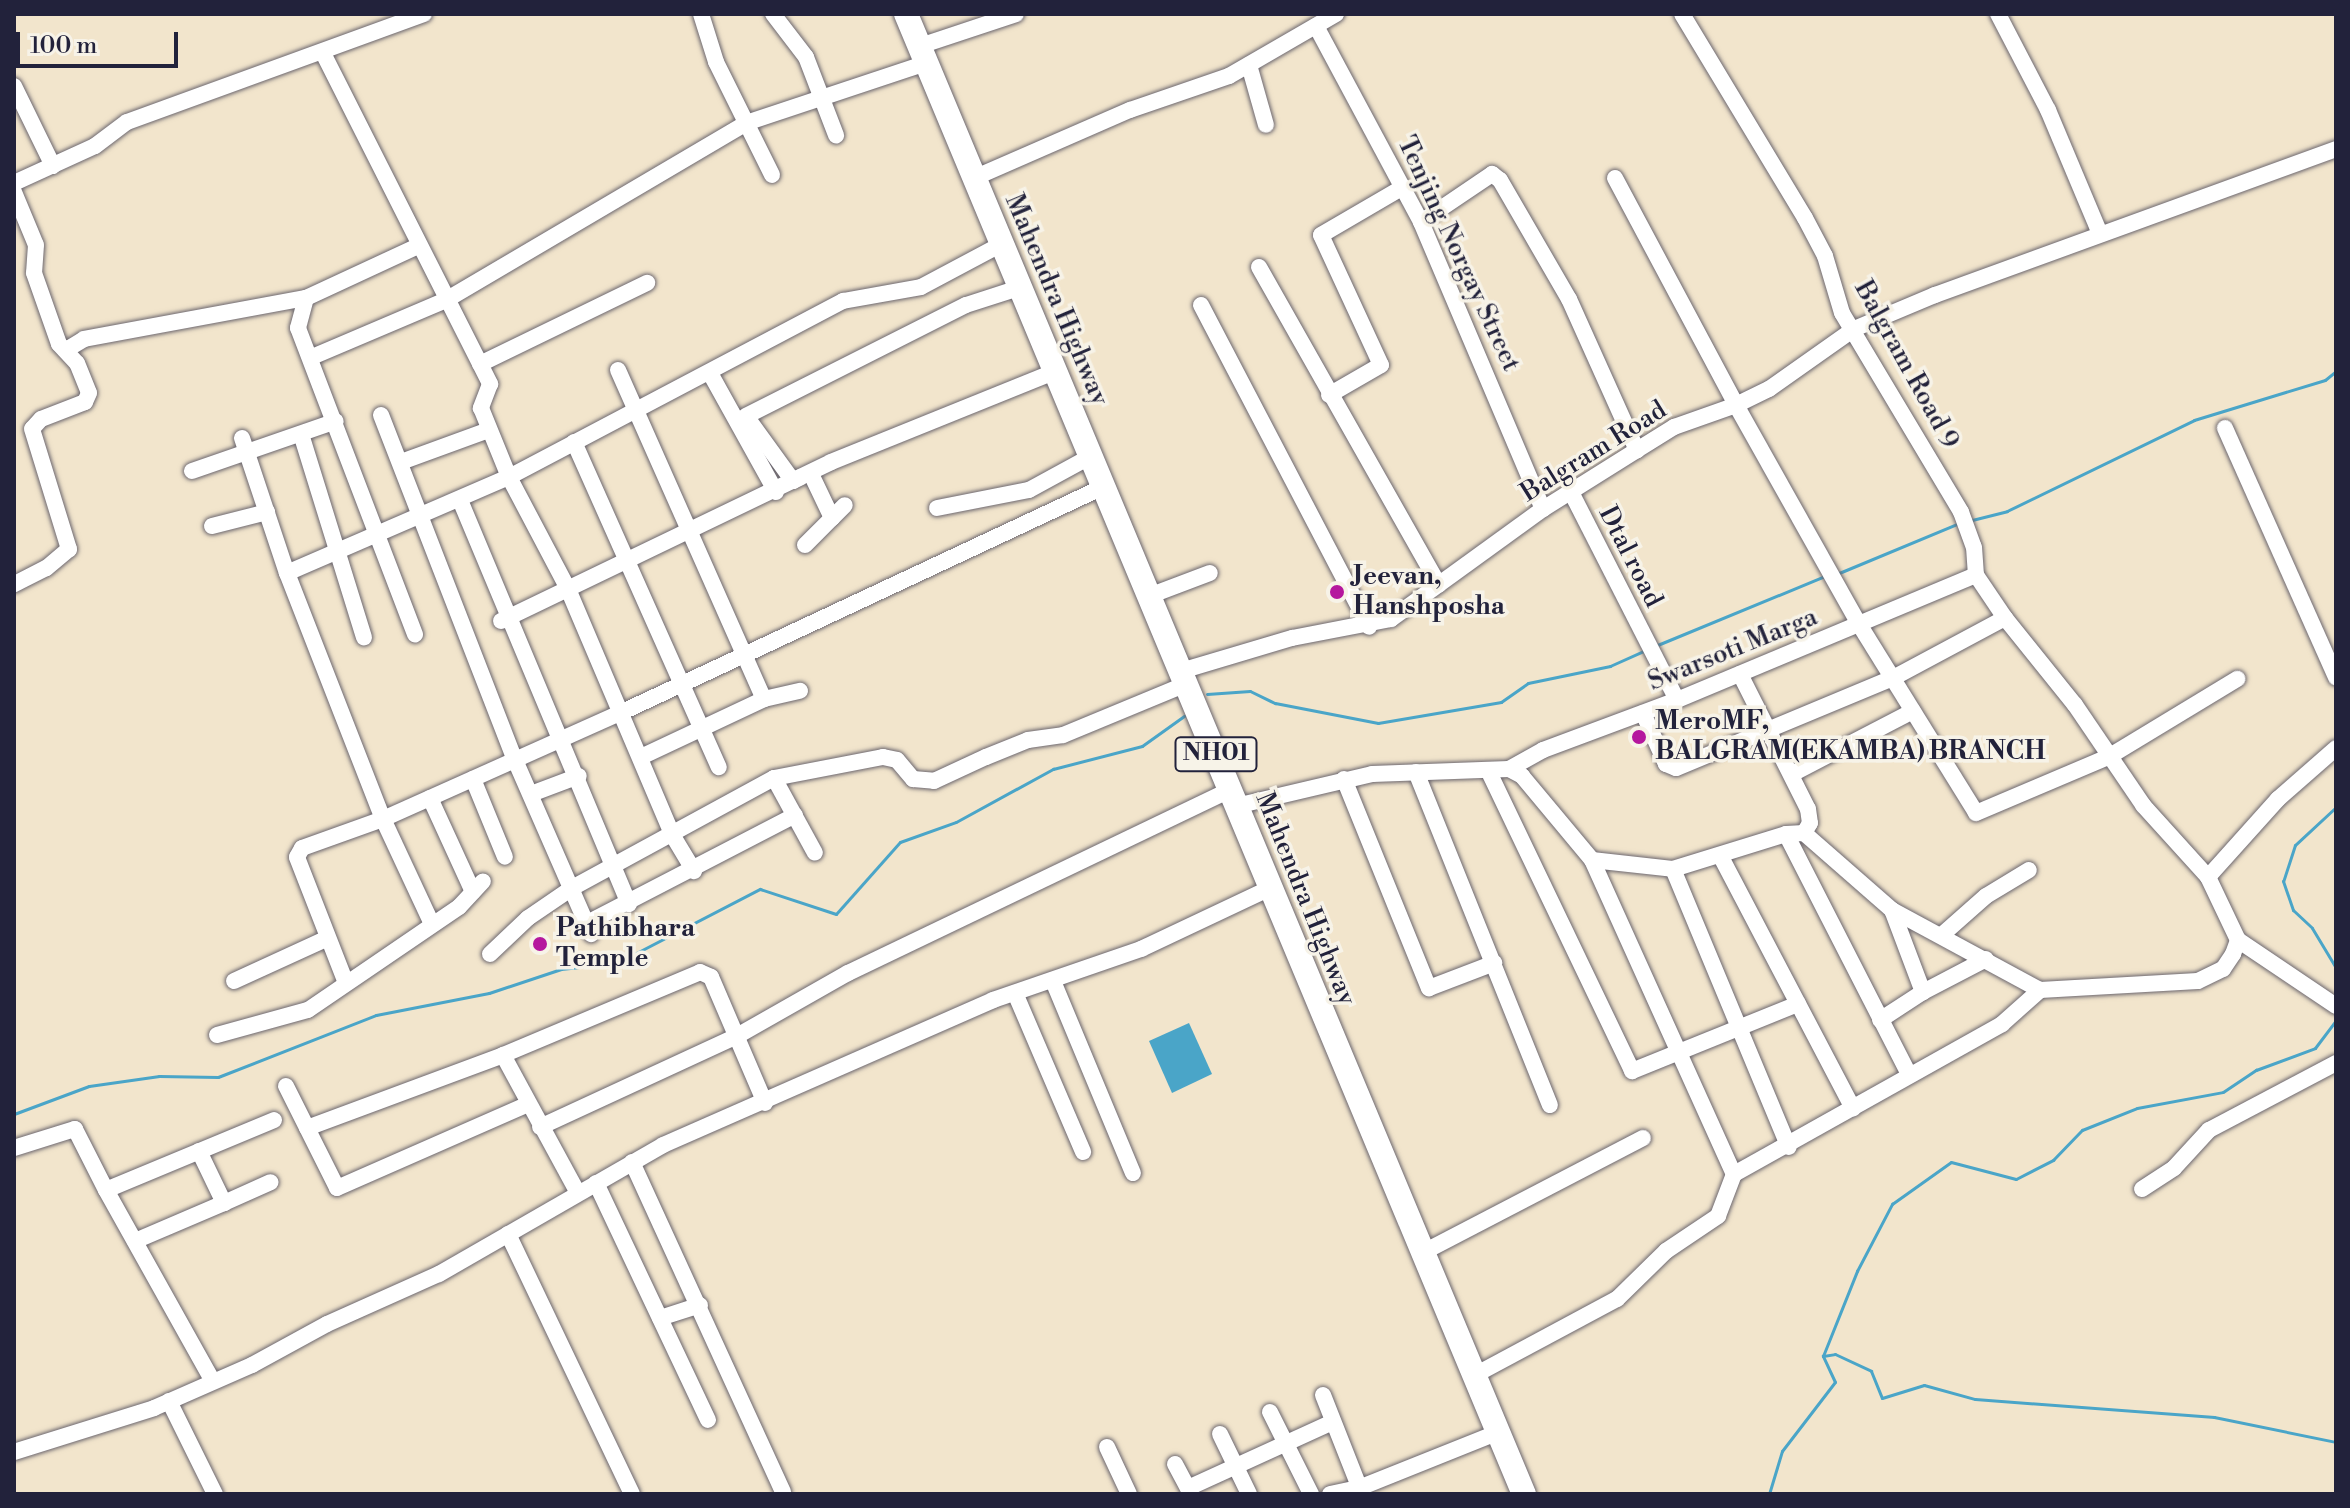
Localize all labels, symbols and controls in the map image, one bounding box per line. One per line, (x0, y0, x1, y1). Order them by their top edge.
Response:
scale bar (20, 16, 182, 66)
text: 100 m (30, 31, 97, 61)
street label: Tenjing Norgay Street (1390, 132, 1526, 376)
street label: Mahendra Highway (997, 190, 1115, 410)
street label: Balgram Road 9 (1847, 276, 1965, 454)
street label: Balgram Road (1515, 395, 1673, 509)
street label: Dtal road (1591, 501, 1669, 613)
place label: Jeevan, Hanshposha (1353, 561, 1505, 622)
marker: Jeevan, Hanshposha (1328, 583, 1346, 601)
street label: Swarsoti Marga (1644, 602, 1822, 698)
place label: MeroMF, BALGRAM(EKAMBA) BRANCH (1655, 706, 2046, 768)
marker: MeroMF, BALGRAM(EKAMBA) BRANCH (1630, 728, 1648, 746)
road number: NH01 (1174, 734, 1258, 774)
street label: Mahendra Highway (1248, 788, 1362, 1010)
place label: Pathibhara Temple (556, 913, 695, 974)
marker: Pathibhara Temple (531, 935, 549, 953)

